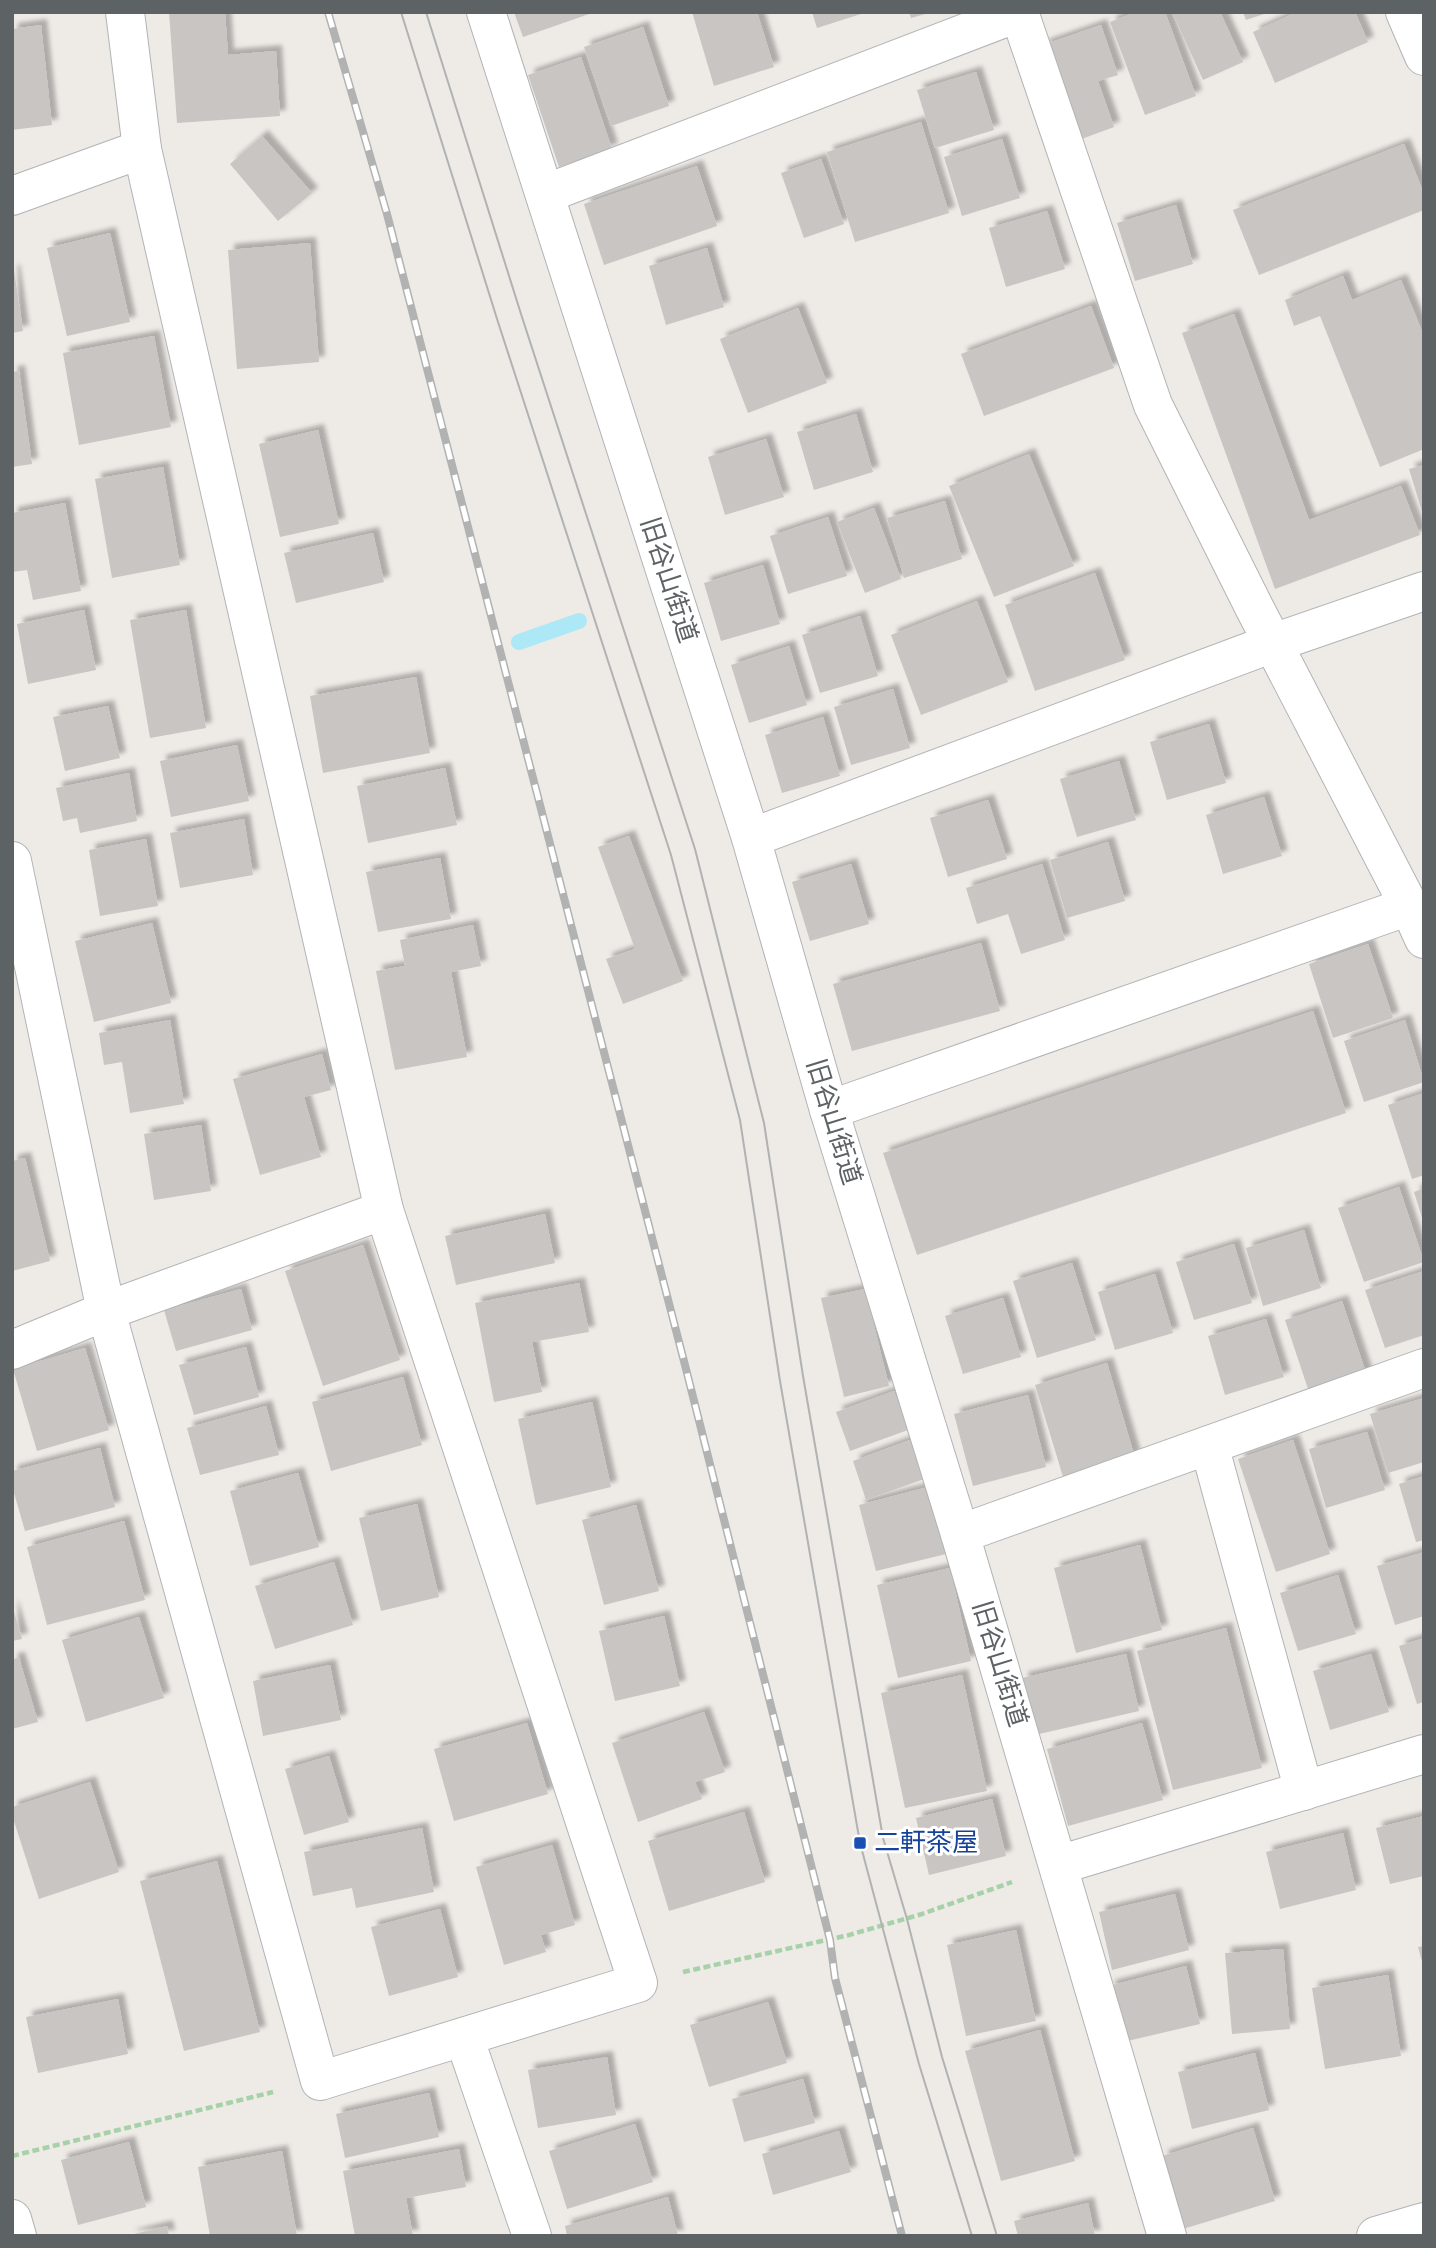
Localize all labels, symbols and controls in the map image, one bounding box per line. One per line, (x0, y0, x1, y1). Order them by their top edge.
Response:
street label: 旧谷山街道 (633, 513, 703, 647)
street label: 旧谷山街道 (799, 1055, 867, 1189)
street label: 旧谷山街道 (965, 1597, 1033, 1731)
place label: 二軒茶屋 (874, 1828, 978, 1859)
marker: 二軒茶屋 (852, 1835, 868, 1851)

